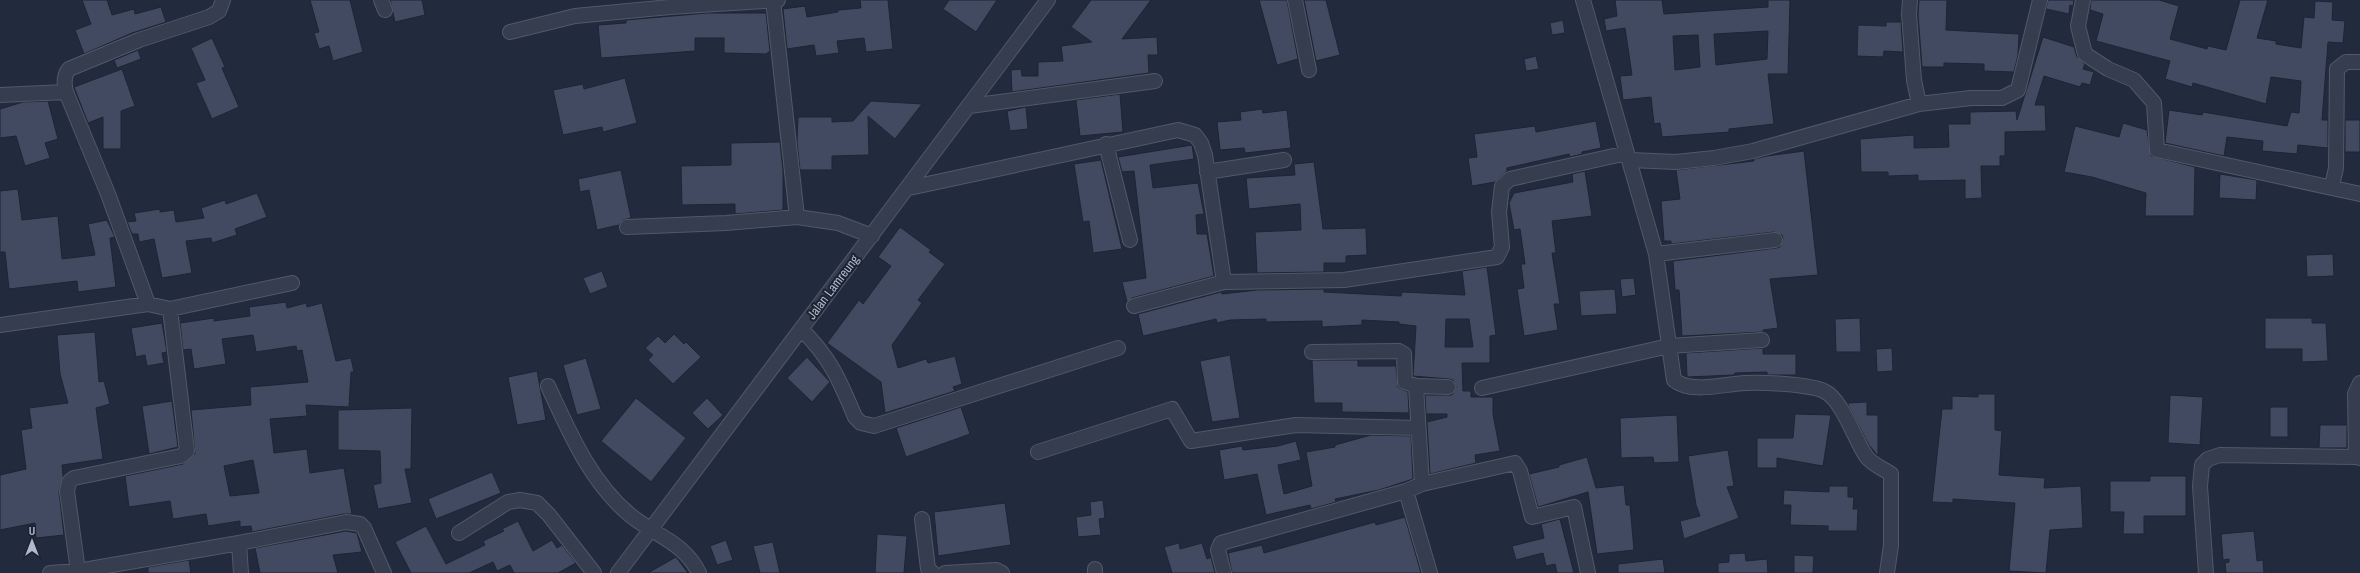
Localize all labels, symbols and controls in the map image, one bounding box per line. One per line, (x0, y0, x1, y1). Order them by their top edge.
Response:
street label: Jalan Lamreung (803, 251, 863, 323)
north arrow (12, 521, 52, 561)
text: U (29, 524, 35, 538)

